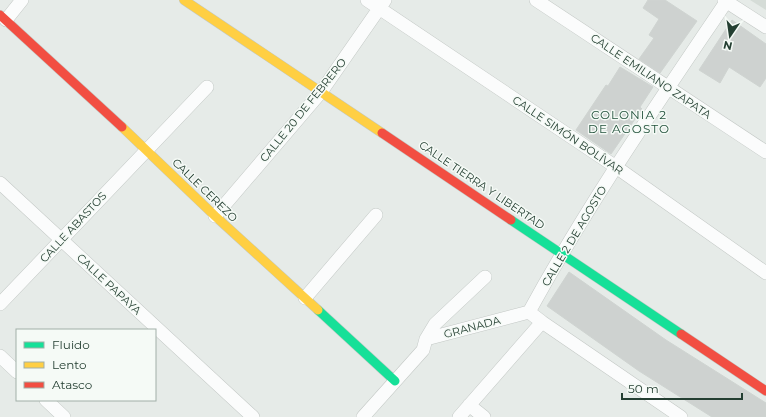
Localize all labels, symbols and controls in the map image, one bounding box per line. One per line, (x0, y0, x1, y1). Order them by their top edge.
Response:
north arrow (710, 16, 750, 56)
street label: CALLE EMILIANO ZAPATA (588, 30, 714, 122)
text: N (722, 38, 734, 54)
street label: CALLE 20 DE FEBRERO (257, 55, 349, 165)
street label: CALLE SIMÓN BOLÍVAR (510, 93, 626, 177)
district label: COLONIA 2 DE AGOSTO (588, 107, 670, 136)
street label: CALLE TIERRA Y LIBERTAD (417, 138, 547, 232)
street label: CALLE CEREZO (169, 155, 241, 225)
street label: CALLE 2 DE AGOSTO (538, 183, 610, 289)
street label: CALLE ABASTOS (37, 189, 109, 265)
street label: CALLE PAPAYA (74, 251, 144, 318)
street label: GRANADA (442, 313, 502, 341)
legend (16, 329, 156, 401)
text: Fluido (52, 337, 90, 352)
text: Lento (52, 357, 87, 372)
scale bar (622, 375, 742, 401)
text: Atasco (52, 377, 92, 392)
text: 50 m (628, 381, 659, 396)

